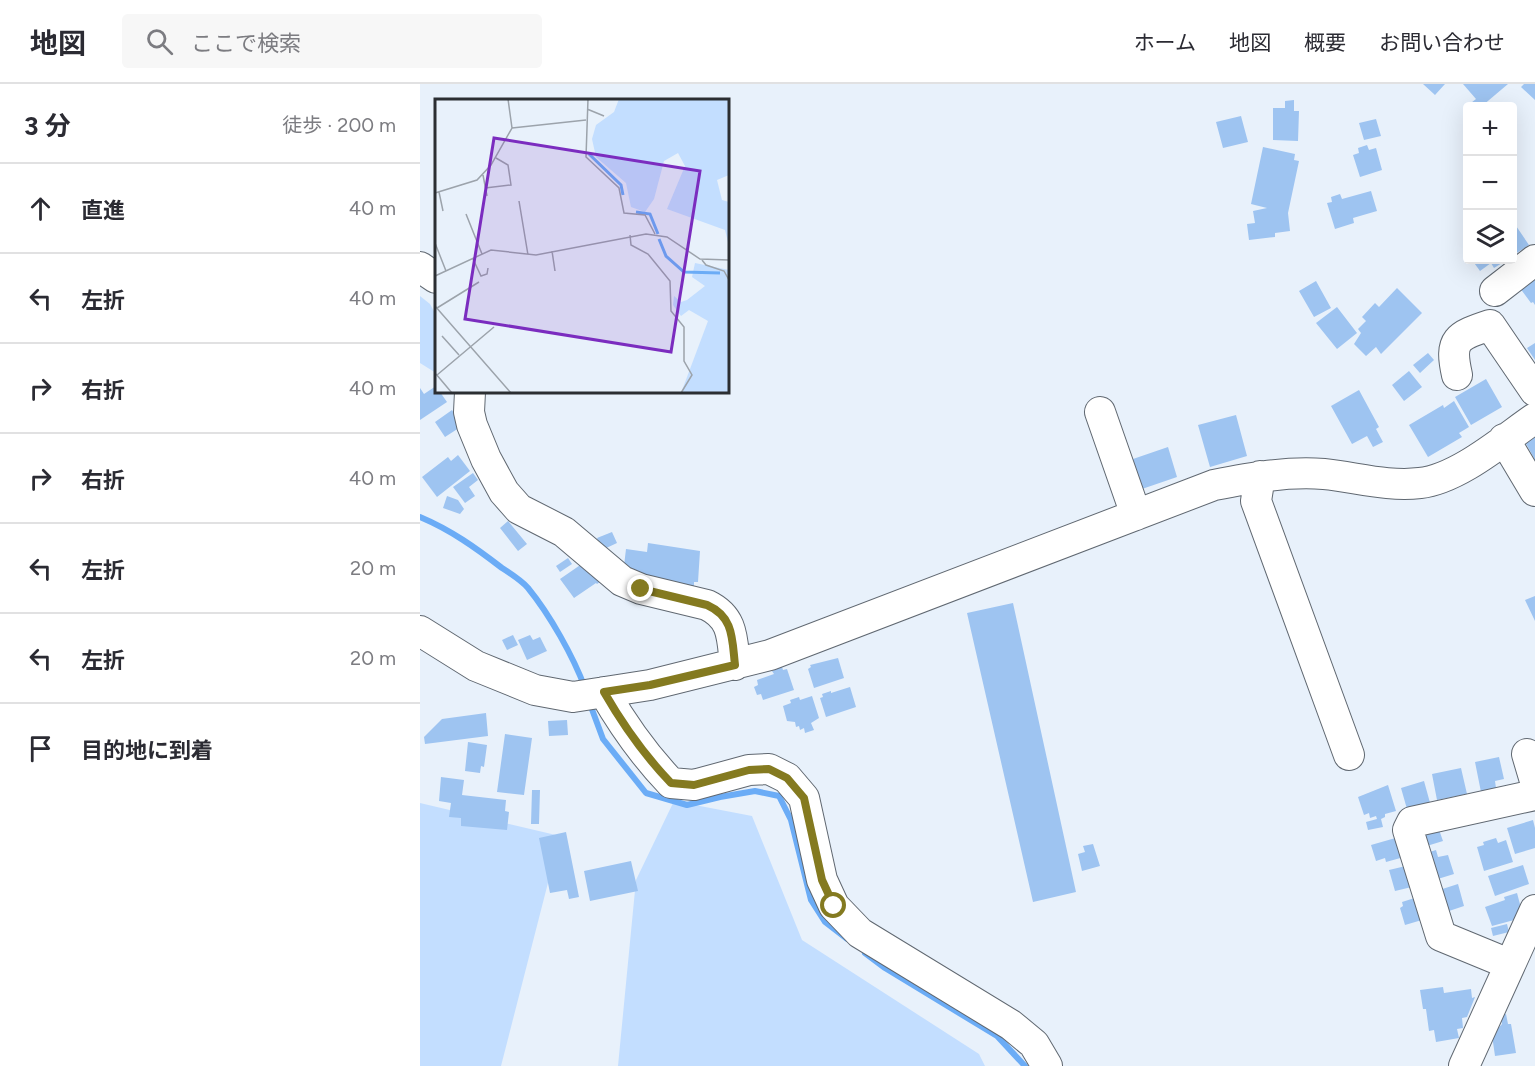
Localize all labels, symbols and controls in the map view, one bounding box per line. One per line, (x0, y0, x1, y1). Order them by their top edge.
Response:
search box (122, 14, 542, 68)
icon: search (143, 25, 176, 58)
text: 地図 (30, 26, 86, 60)
text: ここで検索 (191, 30, 301, 57)
text: ホーム (1134, 30, 1196, 55)
text: 地図 (1229, 30, 1271, 55)
text: 概要 (1304, 30, 1346, 55)
text: お問い合わせ (1379, 30, 1505, 55)
inset map (435, 99, 729, 393)
map controls (1463, 102, 1517, 264)
button: + (1463, 102, 1517, 156)
text: 3 分 (24, 110, 71, 142)
text: 徒歩 · 200 m (282, 113, 396, 137)
button: − (1463, 156, 1517, 210)
icon: ahead (24, 192, 57, 225)
text: 40 m (349, 196, 396, 220)
text: 直進 (81, 197, 125, 224)
button: layers (1463, 210, 1517, 264)
icon: left (24, 282, 57, 315)
text: 40 m (349, 286, 396, 310)
text: 左折 (81, 287, 125, 314)
icon: right (24, 372, 57, 405)
text: 40 m (349, 376, 396, 400)
text: 右折 (81, 377, 125, 404)
icon: right (24, 462, 57, 495)
text: 40 m (349, 466, 396, 490)
text: 右折 (81, 467, 125, 494)
icon: left (24, 552, 57, 585)
text: 20 m (350, 556, 396, 580)
text: 左折 (81, 557, 125, 584)
route end (627, 575, 653, 601)
icon: left (24, 642, 57, 675)
text: 20 m (350, 646, 396, 670)
text: 左折 (81, 647, 125, 674)
icon: arrive (24, 732, 57, 765)
text: 目的地に到着 (81, 737, 213, 764)
route start (820, 892, 846, 918)

